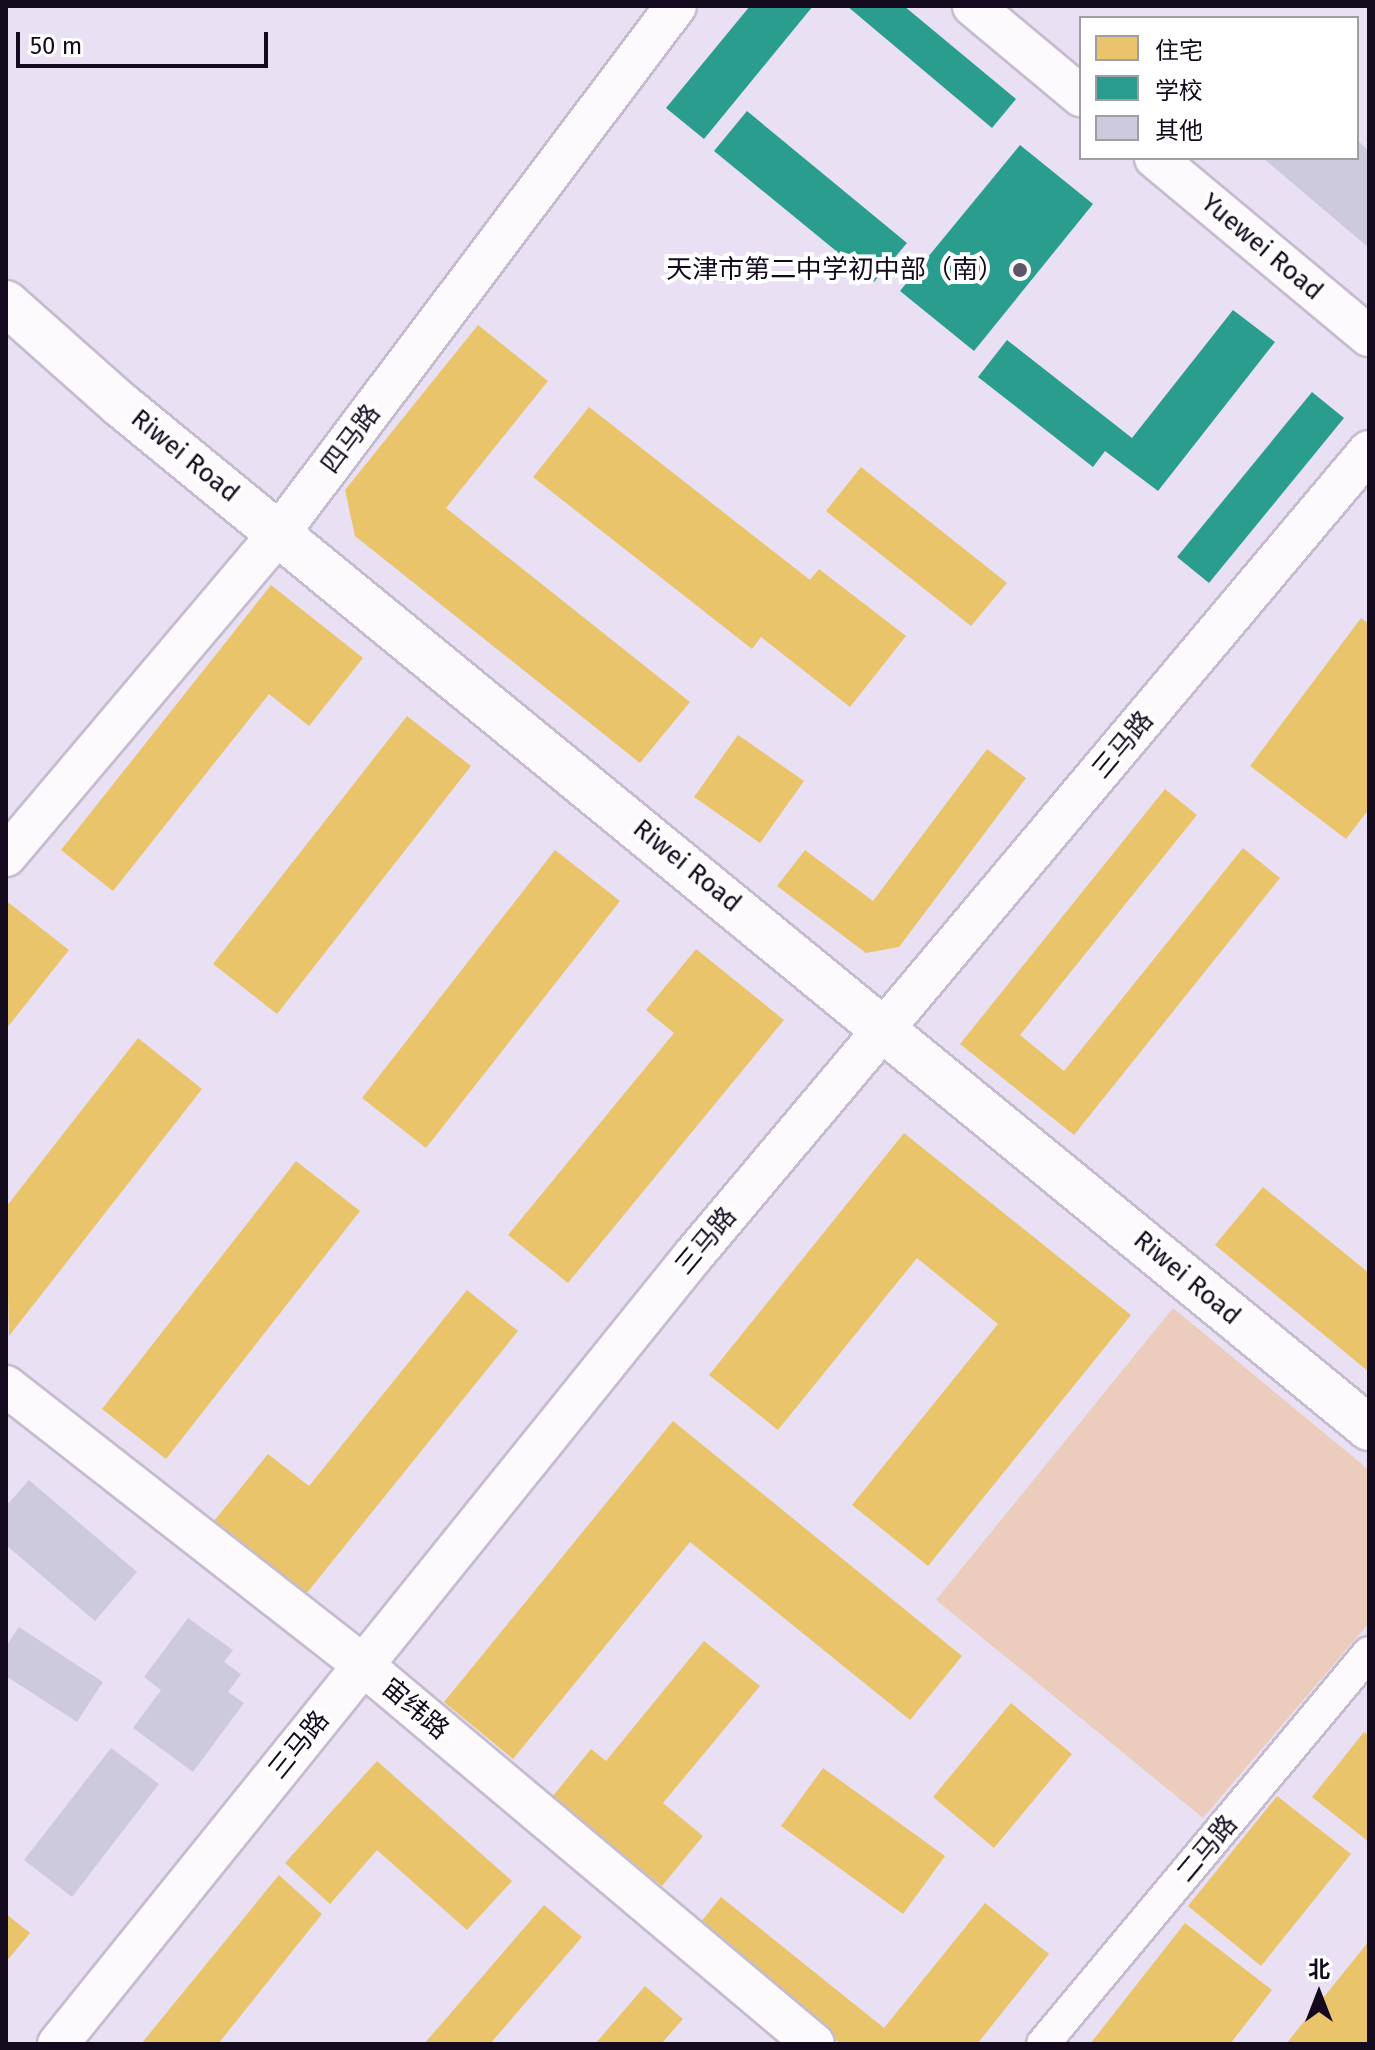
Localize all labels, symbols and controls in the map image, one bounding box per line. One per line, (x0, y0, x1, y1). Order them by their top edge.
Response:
scale bar (20, 16, 272, 66)
legend (1079, 16, 1359, 160)
text: 50 m (30, 32, 82, 60)
text: 住宅 (1155, 37, 1203, 65)
text: 学校 (1155, 77, 1203, 105)
text: 其他 (1155, 117, 1203, 145)
street label: Yuewei Road (1195, 187, 1329, 307)
place label: 天津市第二中学初中部（南） (666, 254, 1004, 286)
marker: 天津市第二中学初中部（南） (1011, 261, 1029, 279)
street label: 四马路 (315, 398, 387, 480)
street label: Riwei Road (125, 403, 245, 509)
street label: 三马路 (1086, 705, 1160, 785)
street label: Riwei Road (627, 813, 747, 919)
street label: 三马路 (669, 1201, 743, 1281)
street label: Riwei Road (1127, 1224, 1247, 1332)
street label: 宙纬路 (375, 1672, 455, 1746)
street label: 三马路 (262, 1705, 336, 1785)
street label: 二马路 (1170, 1809, 1244, 1889)
north arrow (1279, 1954, 1359, 2034)
text: 北 (1308, 1956, 1330, 1983)

